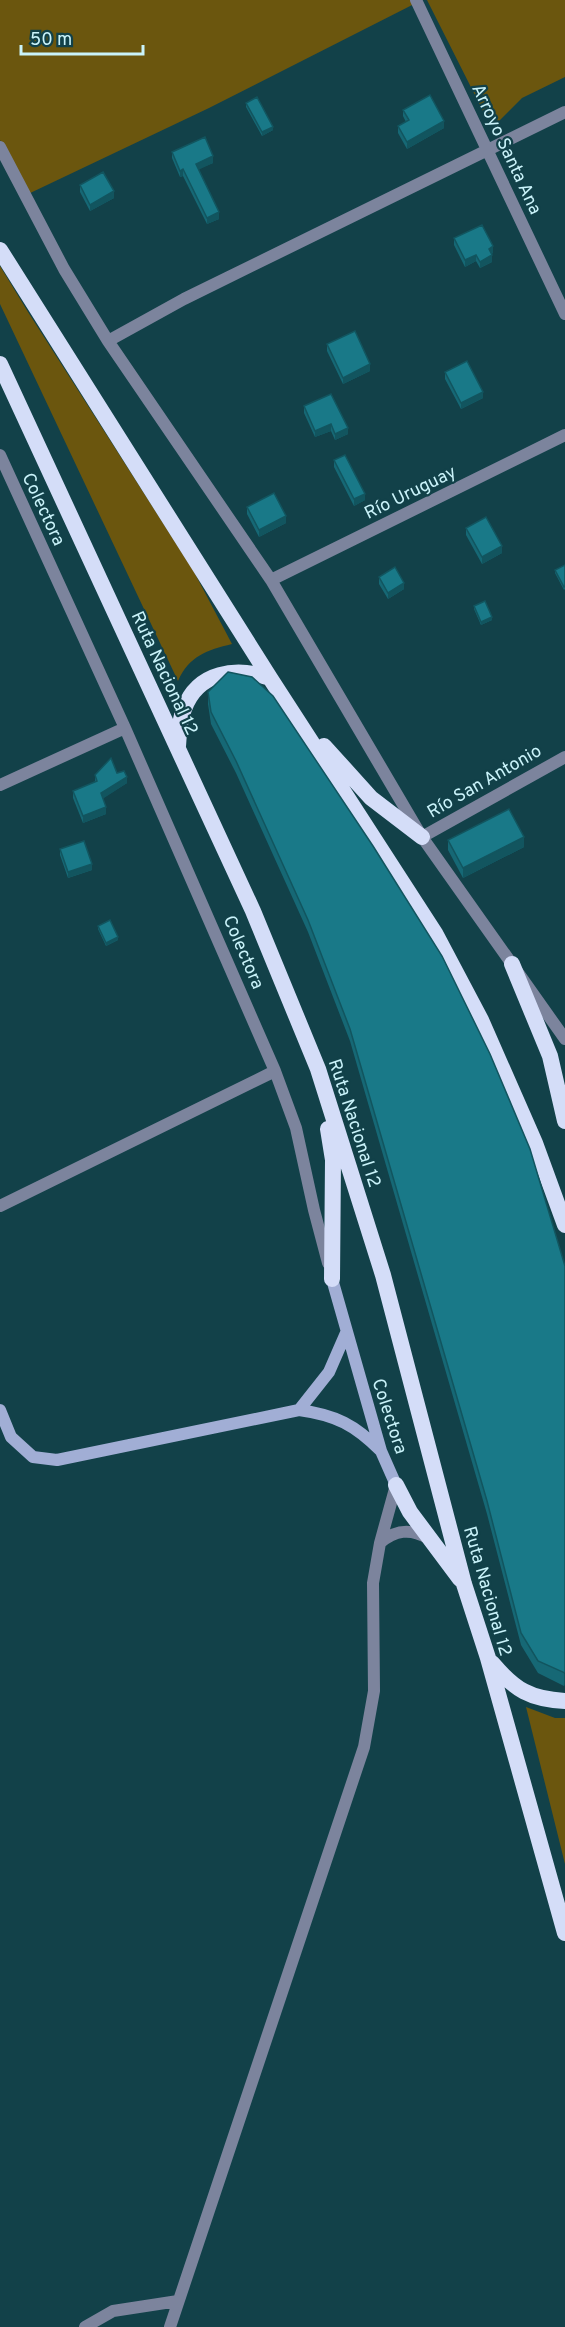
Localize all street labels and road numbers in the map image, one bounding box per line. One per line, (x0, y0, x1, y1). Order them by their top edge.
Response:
street label: Arroyo Santa Ana (465, 81, 546, 218)
street label: Río Uruguay (361, 461, 460, 525)
street label: Colectora (16, 469, 70, 550)
street label: Ruta Nacional 12 (125, 608, 202, 739)
street label: Río San Antonio (423, 740, 546, 824)
street label: Colectora (217, 912, 268, 993)
street label: Ruta Nacional 12 (322, 1056, 385, 1191)
street label: Colectora (366, 1376, 412, 1457)
street label: Ruta Nacional 12 (457, 1524, 516, 1659)

